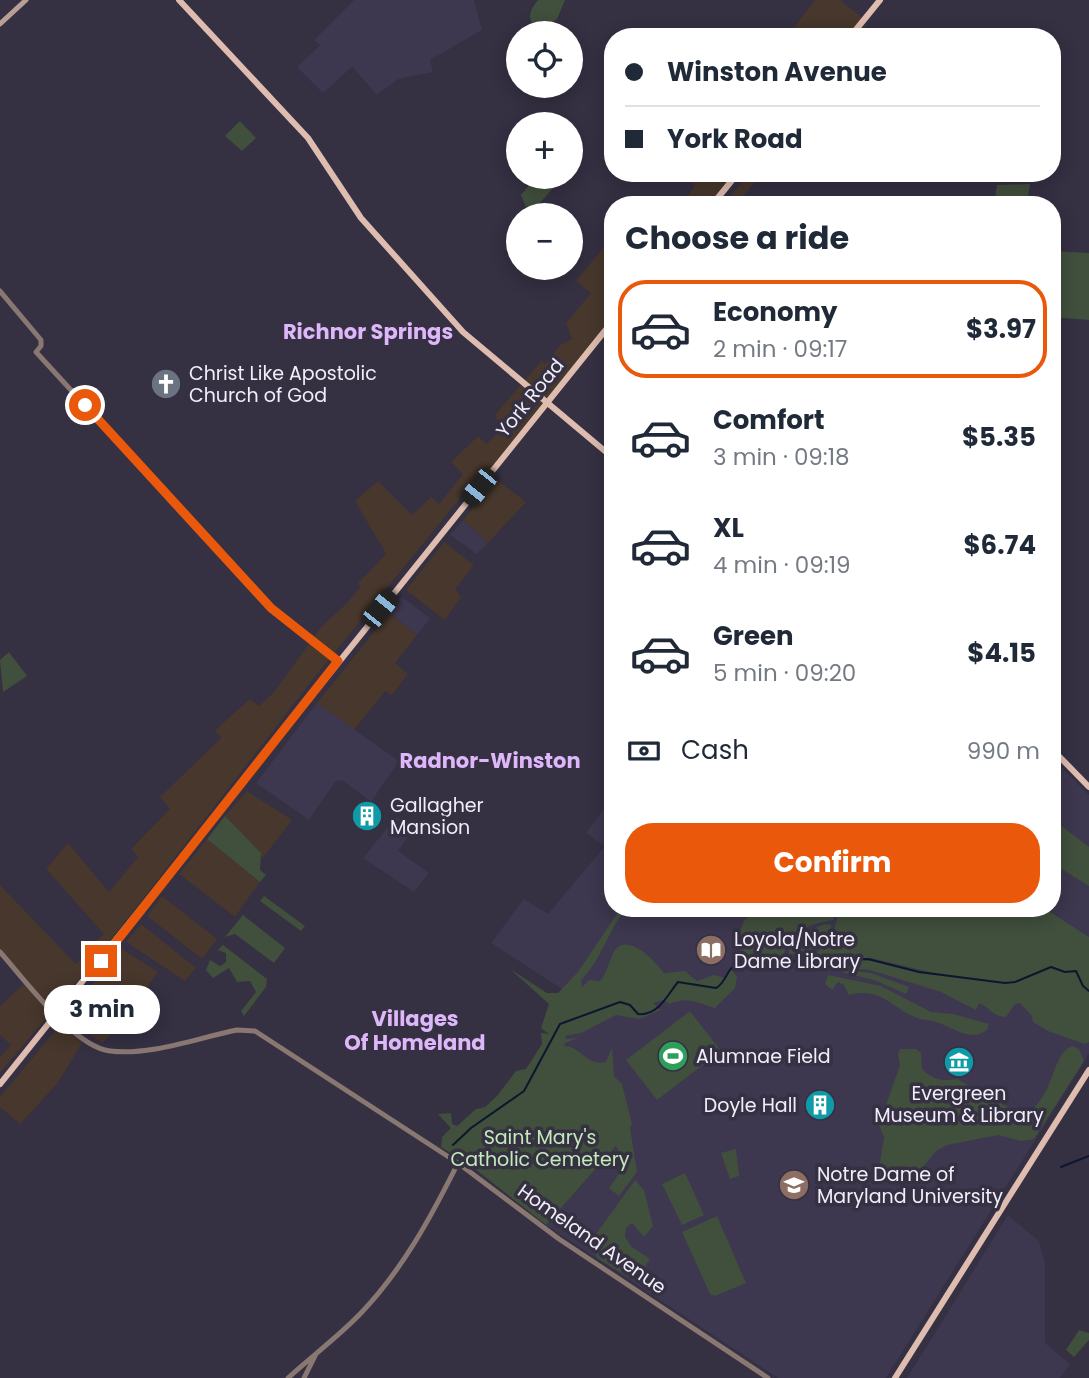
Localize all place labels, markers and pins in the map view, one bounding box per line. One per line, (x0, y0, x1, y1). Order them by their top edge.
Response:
place label: Christ Like Apostolic Church of God (189, 360, 377, 409)
church icon: Christ Like Apostolic Church of God (149, 367, 183, 401)
place label: Gallagher Mansion (390, 792, 484, 841)
building icon: Gallagher Mansion (350, 799, 384, 833)
place label: Loyola/Notre Dame Library (734, 926, 860, 975)
library icon: Loyola/Notre Dame Library (694, 933, 728, 967)
sports icon: Alumnae Field (656, 1039, 690, 1073)
place label: Alumnae Field (696, 1043, 831, 1070)
museum icon: Evergreen Museum & Library (942, 1045, 976, 1079)
place label: Evergreen Museum & Library (874, 1080, 1044, 1129)
building icon: Doyle Hall (803, 1088, 837, 1122)
place label: Doyle Hall (704, 1092, 797, 1119)
place label: Notre Dame of Maryland University (817, 1161, 1003, 1210)
school or university icon: Notre Dame of Maryland University (777, 1168, 811, 1202)

